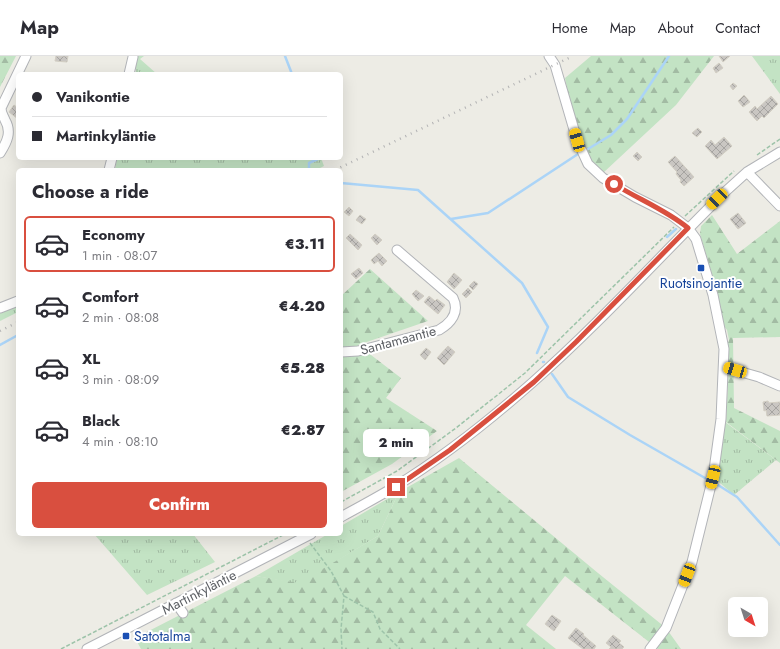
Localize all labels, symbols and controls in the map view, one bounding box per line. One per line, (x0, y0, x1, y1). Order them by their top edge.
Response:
text: Map (20, 14, 59, 41)
text: Home (552, 18, 588, 38)
text: Map (610, 18, 636, 38)
text: About (658, 18, 693, 38)
text: Contact (715, 18, 760, 38)
text: Vanikontie (56, 86, 130, 108)
text: Martinkyläntie (56, 125, 156, 147)
car (568, 127, 586, 153)
route start (605, 175, 623, 193)
text: Choose a ride (32, 179, 149, 205)
car (704, 186, 730, 212)
text: Economy (82, 224, 145, 246)
icon: car (34, 226, 70, 262)
text: €3.11 (285, 233, 325, 255)
text: 1 min · 08:07 (82, 246, 157, 265)
marker: Ruotsinojantie (696, 263, 706, 273)
place label: Ruotsinojantie (660, 273, 742, 293)
text: Comfort (82, 286, 139, 308)
icon: car (34, 288, 70, 324)
text: €4.20 (278, 295, 325, 317)
text: 2 min · 08:08 (82, 308, 159, 327)
street label: Santamaantie (358, 320, 438, 360)
text: XL (82, 348, 100, 370)
icon: car (34, 350, 70, 386)
text: €5.28 (280, 357, 325, 379)
car (722, 361, 748, 379)
text: 3 min · 08:09 (82, 370, 159, 389)
text: Black (82, 410, 120, 432)
icon: car (34, 412, 70, 448)
text: €2.87 (281, 419, 325, 441)
callout: 2 min (363, 429, 429, 457)
text: 4 min · 08:10 (82, 432, 158, 451)
text: 2 min (379, 433, 413, 452)
car (704, 464, 722, 490)
route end (387, 478, 405, 496)
button: Confirm (32, 482, 327, 528)
car (677, 562, 697, 588)
street label: Martinkyläntie (158, 565, 240, 619)
north arrow (728, 597, 768, 637)
map controls (728, 597, 768, 637)
place label: Satotalma (134, 626, 190, 646)
marker: Satotalma (121, 631, 131, 641)

